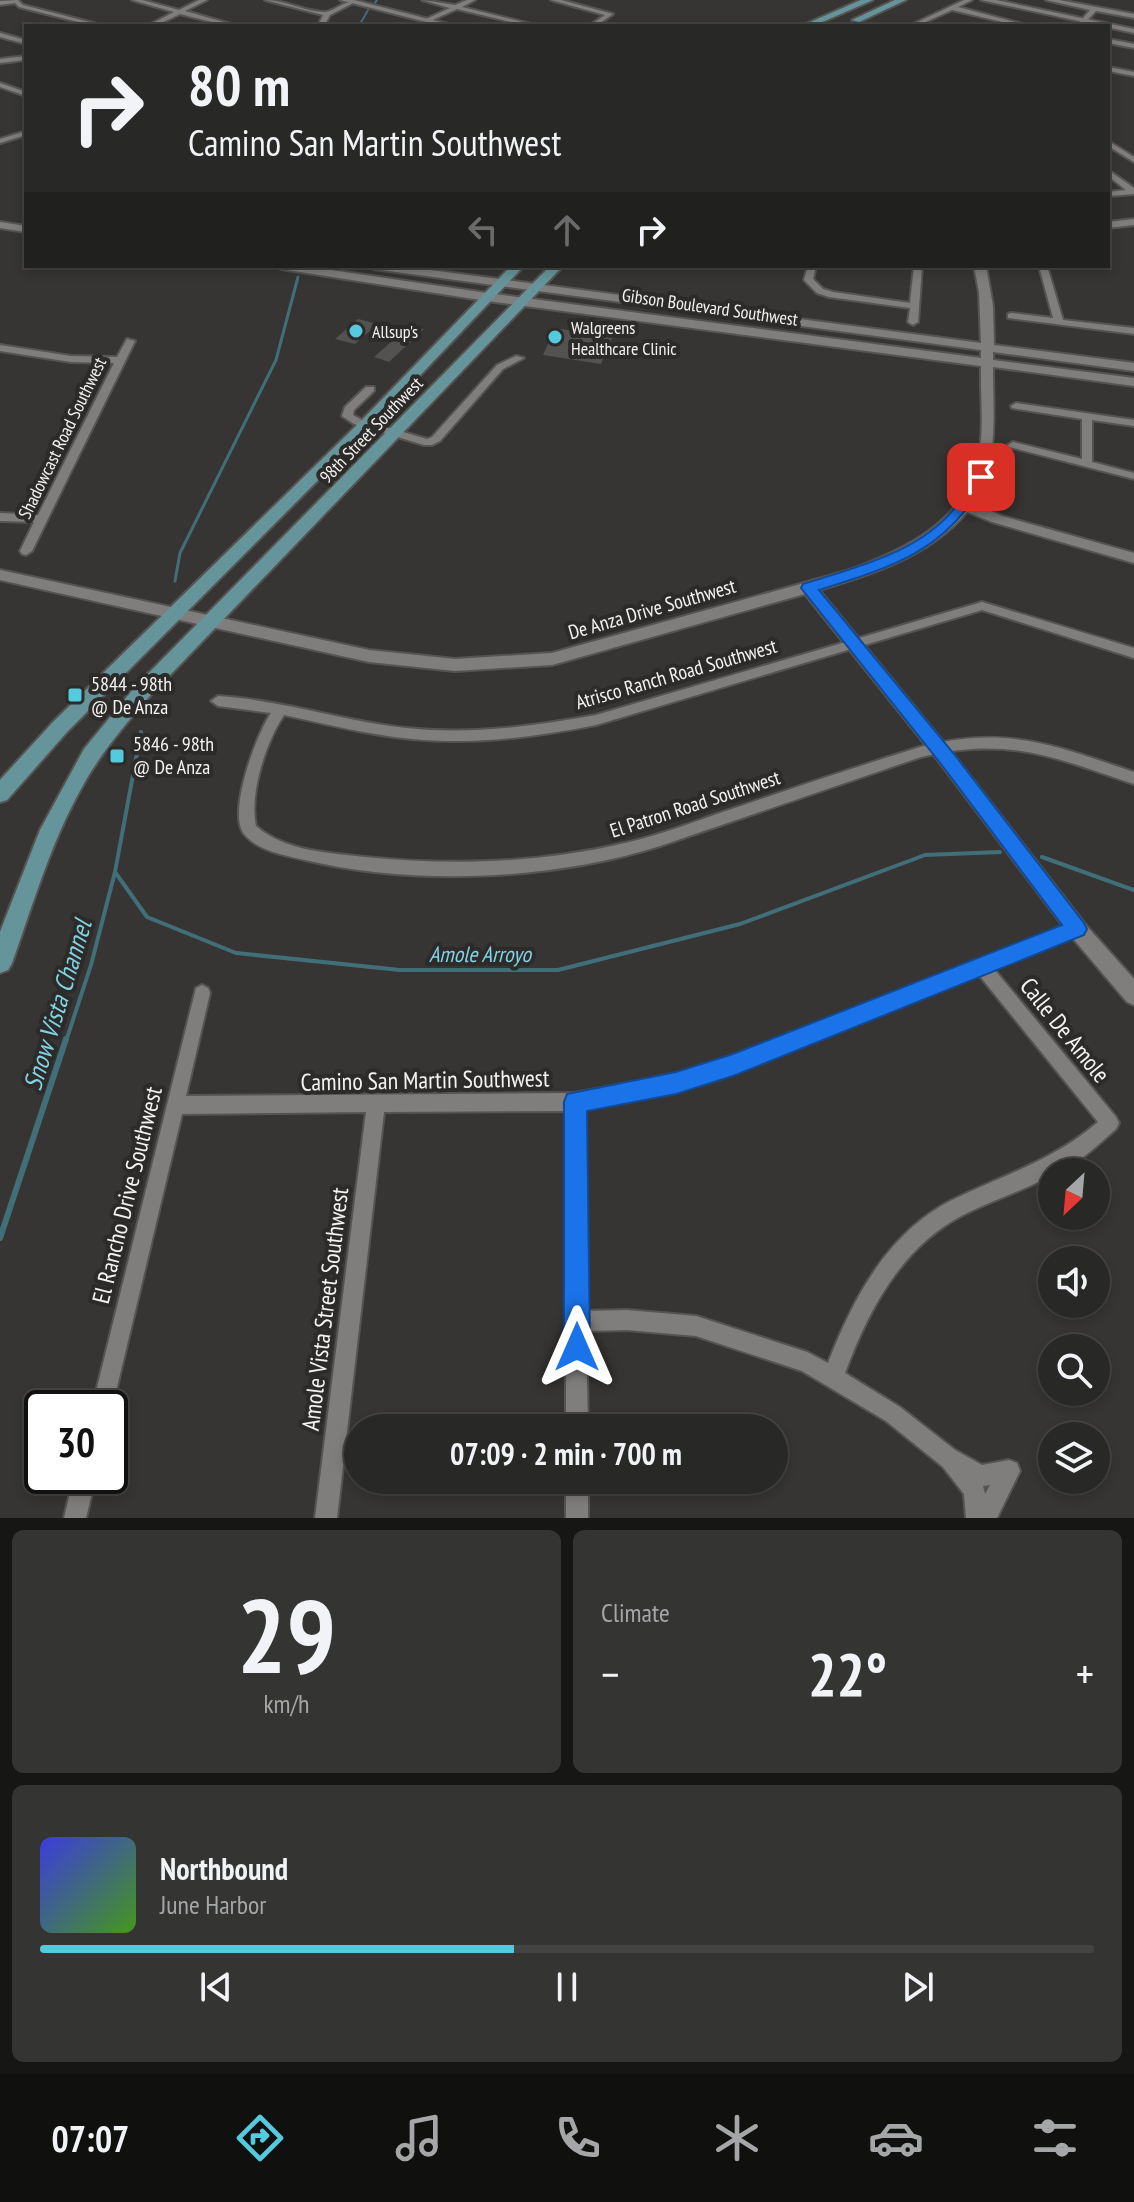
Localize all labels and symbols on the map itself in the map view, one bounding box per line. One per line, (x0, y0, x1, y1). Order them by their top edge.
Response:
street label: Gibson Boulevard Southwest (621, 283, 799, 331)
place label: Walgreens Healthcare Clinic (571, 316, 677, 360)
place label: Allsup's (372, 320, 418, 343)
marker: Allsup's (347, 322, 365, 340)
marker: Walgreens Healthcare Clinic (546, 328, 564, 346)
street label: Shadowcast Road Southwest (13, 353, 111, 522)
street label: 98th Street Southwest (314, 372, 428, 488)
pin (947, 443, 1015, 511)
street label: De Anza Drive Southwest (565, 573, 739, 645)
street label: Atrisco Ranch Road Southwest (572, 633, 780, 715)
place label: 5844 - 98th @ De Anza (91, 671, 172, 720)
marker: 5844 - 98th @ De Anza (66, 686, 84, 704)
place label: 5846 - 98th @ De Anza (133, 731, 214, 780)
marker: 5846 - 98th @ De Anza (108, 747, 126, 765)
street label: El Patron Road Southwest (607, 764, 784, 844)
water label: Snow Vista Channel (15, 913, 99, 1094)
water label: Amole Arroyo (429, 940, 533, 968)
street label: Calle De Amole (1013, 971, 1117, 1089)
street label: Camino San Martin Southwest (300, 1062, 550, 1098)
street label: El Rancho Drive Southwest (85, 1083, 169, 1307)
north arrow (1038, 1158, 1110, 1230)
street label: Amole Vista Street Southwest (295, 1185, 355, 1432)
position arrow (535, 1305, 619, 1389)
speed limit sign: 30 (24, 1390, 128, 1494)

